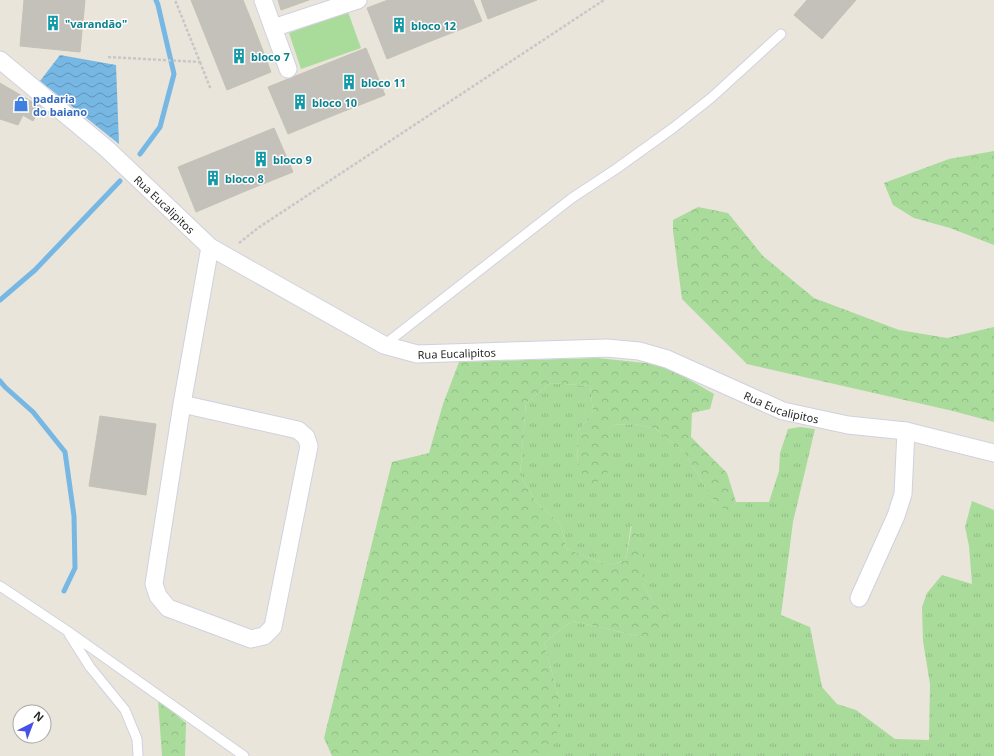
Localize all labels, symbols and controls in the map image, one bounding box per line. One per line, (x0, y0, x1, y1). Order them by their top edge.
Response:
building icon: "varandão" (44, 14, 62, 32)
place label: "varandão" (65, 16, 127, 31)
building icon: bloco 12 (390, 16, 408, 34)
place label: bloco 12 (411, 18, 456, 33)
building icon: bloco 7 (230, 47, 248, 65)
place label: bloco 7 (251, 49, 290, 64)
building icon: bloco 11 (340, 73, 358, 91)
place label: bloco 11 (361, 75, 406, 90)
place label: padaria do baiano (33, 91, 87, 119)
building icon: bloco 10 (291, 93, 309, 111)
shop icon: padaria do baiano (12, 95, 30, 113)
place label: bloco 10 (312, 95, 357, 110)
building icon: bloco 9 (252, 150, 270, 168)
place label: bloco 9 (273, 152, 312, 167)
building icon: bloco 8 (204, 169, 222, 187)
place label: bloco 8 (225, 171, 264, 186)
street label: Rua Eucalipitos (131, 172, 198, 236)
street label: Rua Eucalipitos (417, 344, 496, 361)
street label: Rua Eucalipitos (742, 387, 820, 426)
north arrow (12, 704, 52, 744)
text: N (31, 708, 47, 725)

